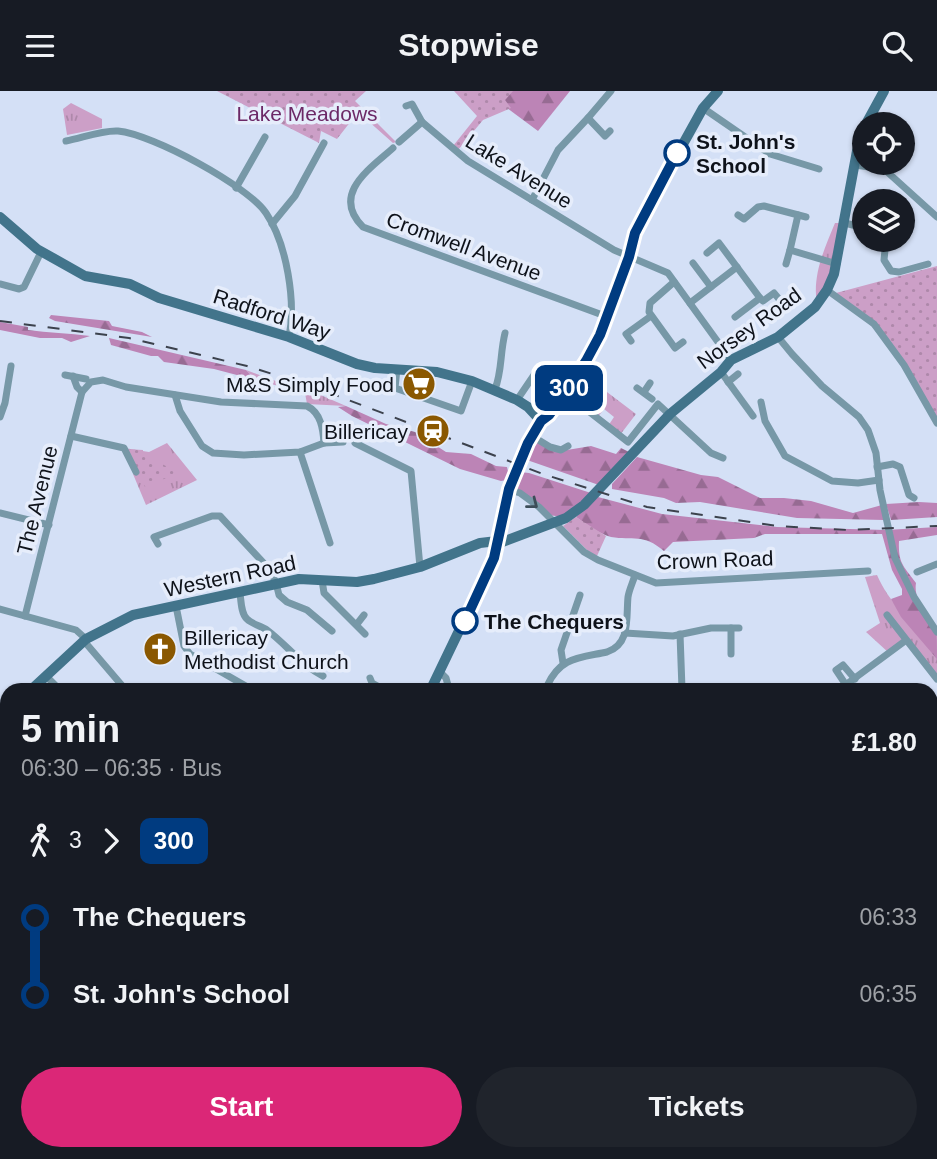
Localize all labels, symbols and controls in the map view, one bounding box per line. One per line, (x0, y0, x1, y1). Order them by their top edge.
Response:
icon: menu (21, 27, 59, 65)
text: Stopwise (398, 27, 539, 63)
icon: search (878, 27, 916, 65)
park label: Lake Meadows (236, 102, 378, 125)
map controls (852, 112, 915, 252)
button: locate (852, 112, 915, 175)
street label: Lake Avenue (462, 129, 576, 213)
place label: St. John's School (696, 130, 796, 177)
marker: St. John's School (664, 140, 690, 166)
button: layers (852, 189, 915, 252)
street label: Cromwell Avenue (383, 207, 545, 285)
street label: Norsey Road (693, 283, 805, 373)
street label: Radford Way (211, 284, 334, 344)
supermarket icon: M&S Simply Food (400, 365, 438, 403)
line badge: 300 (529, 365, 609, 411)
place label: M&S Simply Food (226, 373, 394, 396)
text: 300 (549, 374, 589, 401)
station icon: Billericay (414, 412, 452, 450)
place label: Billericay (324, 420, 408, 443)
street label: The Avenue (12, 443, 62, 557)
one-way arrow (526, 495, 538, 508)
street label: Crown Road (656, 546, 774, 574)
street label: Western Road (162, 551, 298, 601)
marker: The Chequers (452, 608, 478, 634)
place label: The Chequers (484, 610, 624, 633)
place label: Billericay Methodist Church (184, 626, 349, 673)
church icon: Billericay Methodist Church (141, 630, 179, 668)
text: 5 min (21, 708, 120, 750)
text: £1.80 (852, 727, 917, 757)
text: 06:30 – 06:35 · Bus (21, 755, 222, 781)
icon: walk (21, 822, 59, 860)
icon: forward (92, 822, 130, 860)
text: 3 (69, 827, 82, 853)
text: 300 (154, 827, 194, 854)
text: The Chequers (73, 902, 246, 932)
text: 06:33 (859, 904, 917, 930)
text: St. John's School (73, 979, 290, 1009)
text: 06:35 (859, 981, 917, 1007)
button: Start (21, 1067, 462, 1147)
button: Tickets (476, 1067, 917, 1147)

